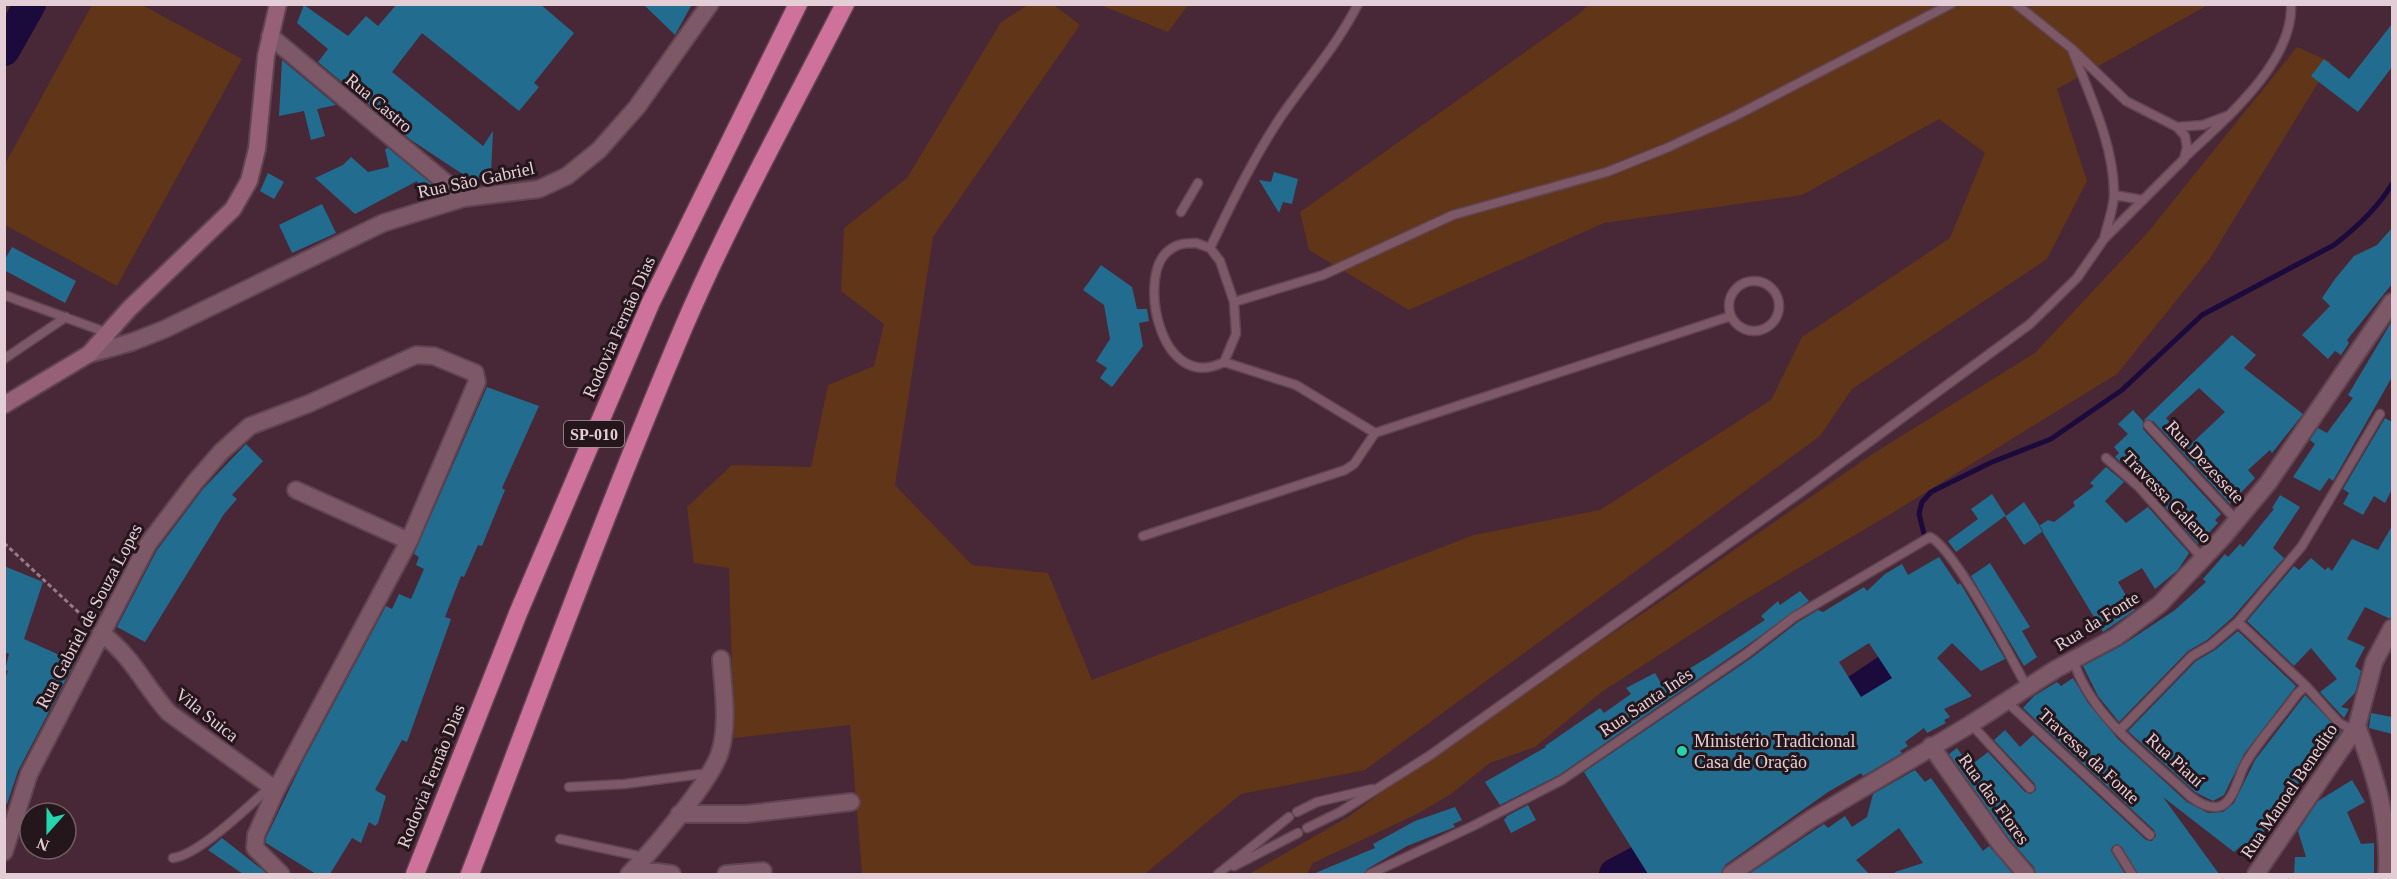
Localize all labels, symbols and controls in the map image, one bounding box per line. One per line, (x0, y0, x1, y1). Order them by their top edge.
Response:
street label: Rua Castro (342, 69, 416, 137)
street label: Rua São Gabriel (416, 158, 536, 202)
street label: Rodovia Fernão Dias (579, 253, 659, 401)
street label: Rua Dezessete (2162, 417, 2248, 507)
road number: SP-010 (564, 421, 624, 447)
street label: Travessa Galeno (2118, 447, 2216, 547)
street label: Rua Gabriel de Souza Lopes (32, 520, 146, 712)
street label: Rua da Fonte (2051, 587, 2143, 655)
street label: Rua Santa Inês (1596, 664, 1696, 740)
street label: Vila Suica (172, 684, 242, 746)
street label: Rodovia Fernão Dias (393, 701, 469, 851)
street label: Travessa da Fonte (2035, 704, 2143, 808)
street label: Rua Manoel Benedito (2237, 720, 2341, 862)
street label: Rua Piauí (2142, 729, 2208, 791)
place label: Ministério Tradicional Casa de Oração (1694, 731, 1856, 772)
marker: Ministério Tradicional Casa de Oração (1675, 744, 1689, 758)
street label: Rua das Flores (1954, 750, 2034, 848)
north arrow (18, 801, 78, 861)
text: N (34, 834, 51, 855)

